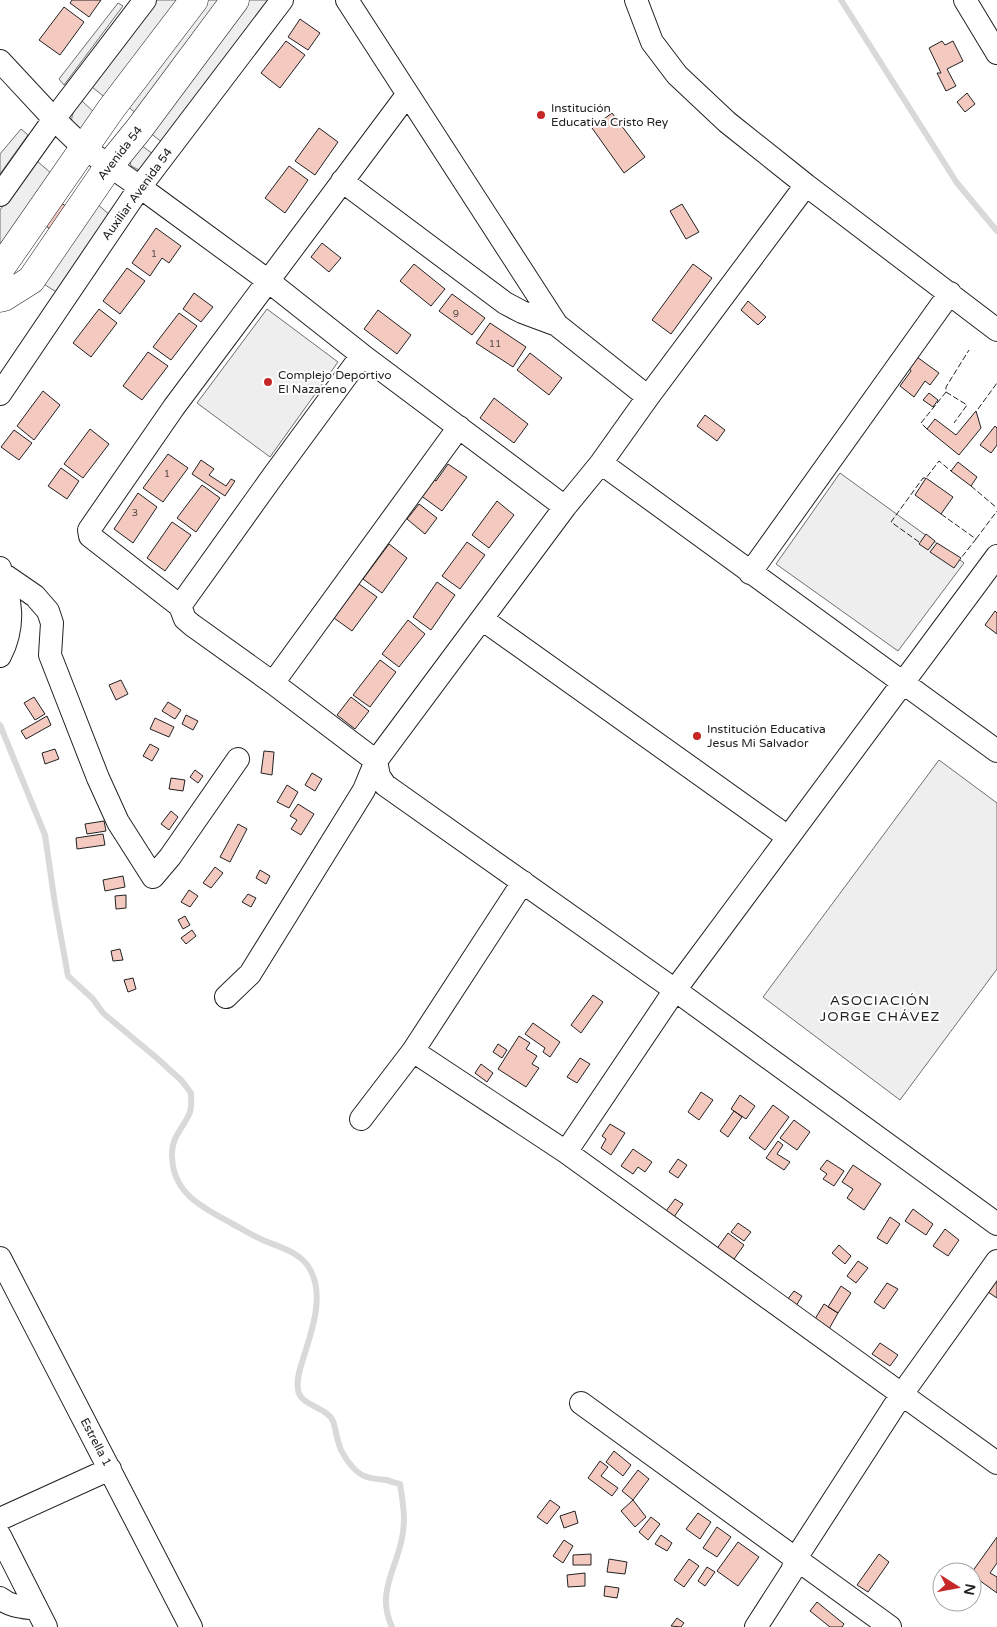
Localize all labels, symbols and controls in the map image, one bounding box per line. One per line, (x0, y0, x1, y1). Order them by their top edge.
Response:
place label: Institución Educativa Cristo Rey (551, 101, 669, 129)
marker: Institución Educativa Cristo Rey (535, 109, 547, 121)
street label: Avenida 54 (95, 123, 146, 183)
street label: Auxiliar Avenida 54 (99, 145, 175, 243)
house number: 1 (151, 248, 157, 260)
house number: 9 (453, 308, 459, 320)
house number: 11 (489, 338, 501, 350)
place label: Complejo Deportivo El Nazareno (278, 368, 391, 396)
marker: Complejo Deportivo El Nazareno (262, 376, 274, 388)
house number: 1 (164, 468, 170, 480)
house number: 3 (132, 507, 138, 519)
place label: Institución Educativa Jesus Mi Salvador (707, 722, 826, 750)
marker: Institución Educativa Jesus Mi Salvador (691, 730, 703, 742)
district label: ASOCIACIÓN JORGE CHÁVEZ (820, 992, 940, 1025)
street label: Estrella 1 (78, 1416, 114, 1468)
north arrow (932, 1562, 982, 1612)
text: N (960, 1582, 979, 1597)

